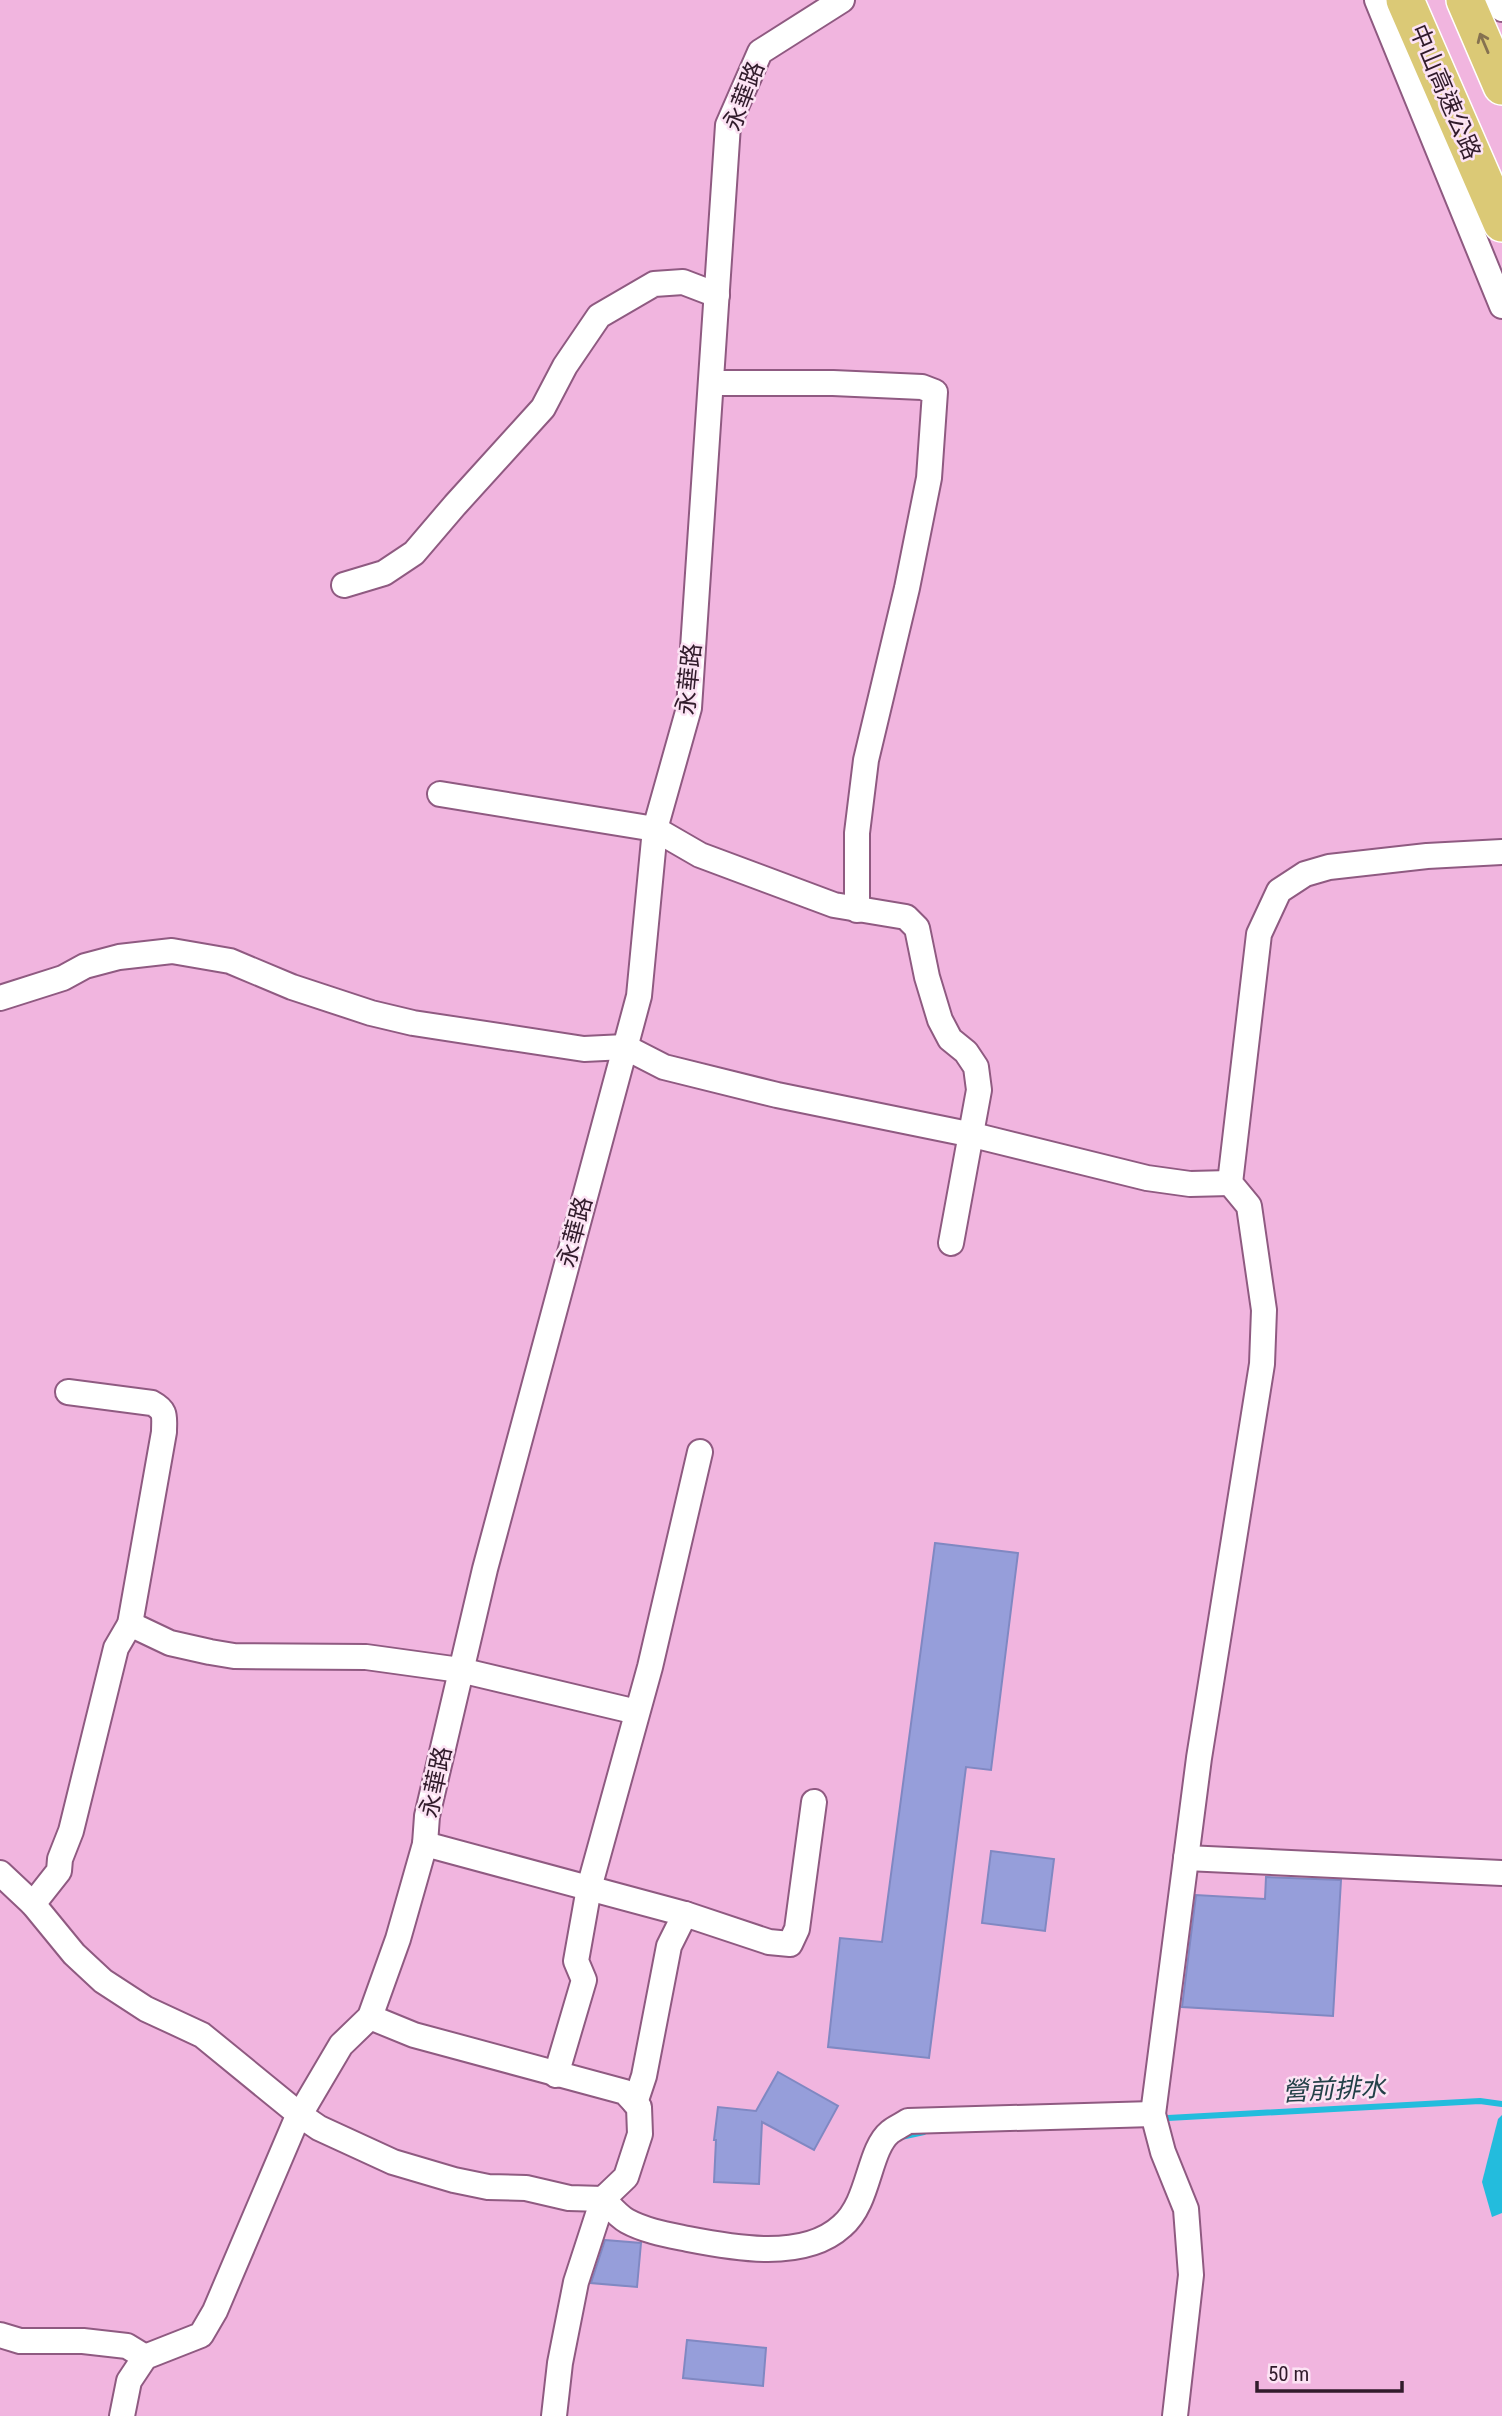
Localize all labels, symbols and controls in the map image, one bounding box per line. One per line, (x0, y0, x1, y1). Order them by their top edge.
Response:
street label: 中山高速公路 (1404, 20, 1486, 164)
one-way arrow (1476, 33, 1489, 54)
street label: 永華路 (718, 57, 770, 135)
street label: 永華路 (671, 642, 707, 716)
street label: 永華路 (552, 1194, 598, 1270)
street label: 永華路 (415, 1744, 457, 1820)
water label: 營前排水 (1281, 2071, 1388, 2107)
scale bar (1257, 2350, 1402, 2394)
text: 50 m (1268, 2362, 1309, 2386)

